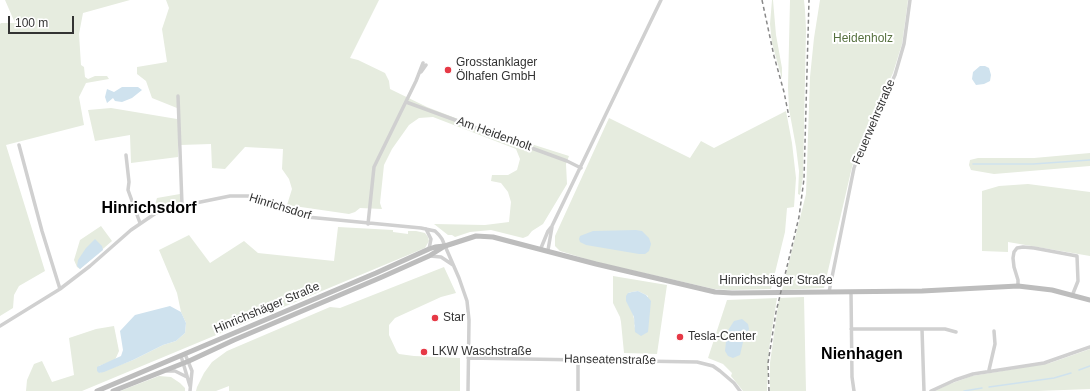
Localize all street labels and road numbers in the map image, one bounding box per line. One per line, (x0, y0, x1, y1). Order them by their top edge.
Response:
street label: Feuerwehrstraße (850, 77, 898, 167)
street label: Am Heidenholt (455, 114, 533, 154)
street label: Hinrichsdorf (247, 191, 313, 223)
street label: Hinrichshäger Straße (719, 274, 833, 288)
street label: Hinrichshäger Straße (212, 279, 322, 337)
street label: Hanseatenstraße (564, 352, 656, 368)

